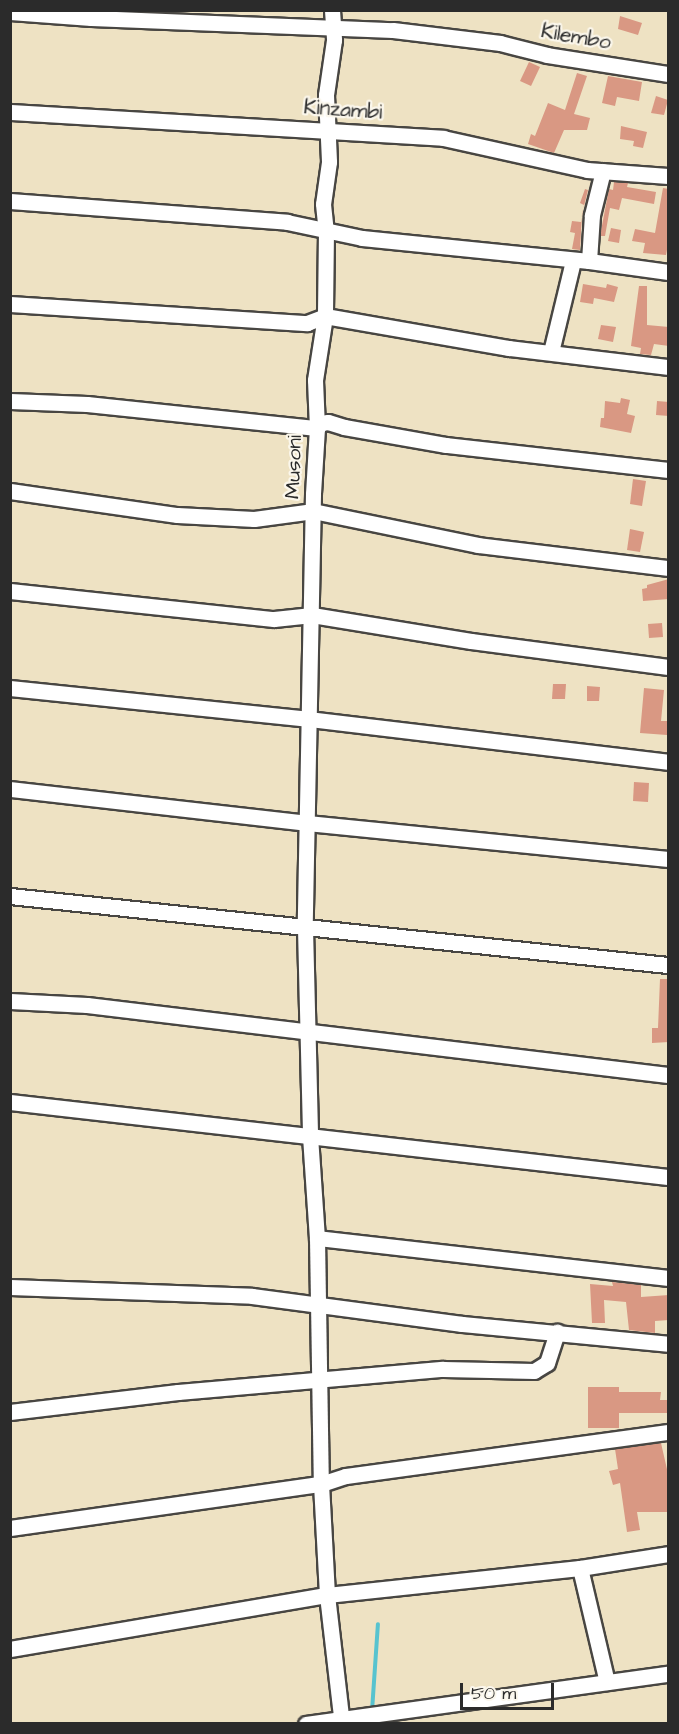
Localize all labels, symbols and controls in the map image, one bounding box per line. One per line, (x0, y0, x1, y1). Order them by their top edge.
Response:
street label: Kilembo (539, 18, 613, 56)
street label: Kinzambi (303, 95, 383, 125)
street label: Musoni (280, 435, 308, 499)
scale bar (463, 1671, 558, 1709)
text: 50 m (471, 1681, 516, 1706)

